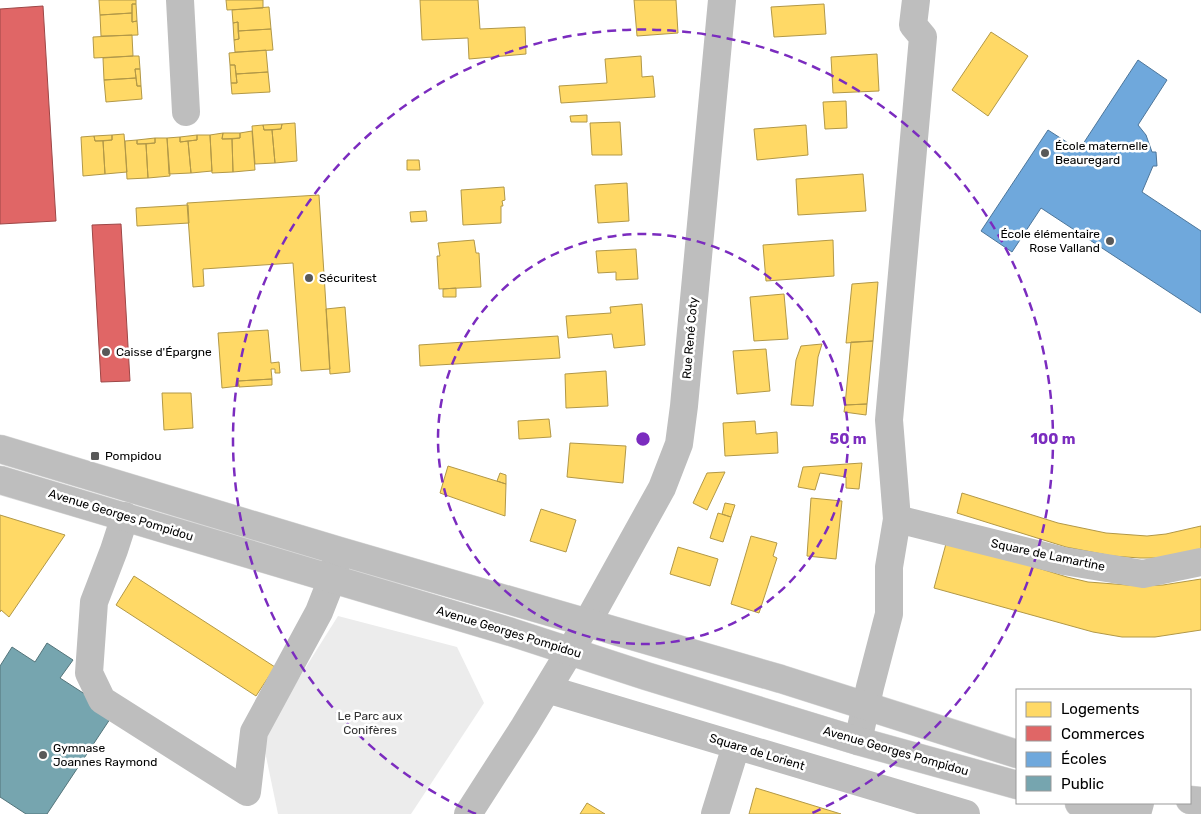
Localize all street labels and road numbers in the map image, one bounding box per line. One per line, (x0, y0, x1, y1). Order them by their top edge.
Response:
street label: Rue René Coty (679, 296, 701, 380)
street label: Avenue Georges Pompidou (47, 486, 195, 544)
street label: Square de Lamartine (990, 536, 1107, 574)
street label: Avenue Georges Pompidou (435, 603, 583, 661)
street label: Avenue Georges Pompidou (822, 724, 970, 778)
street label: Square de Lorient (708, 731, 807, 773)

